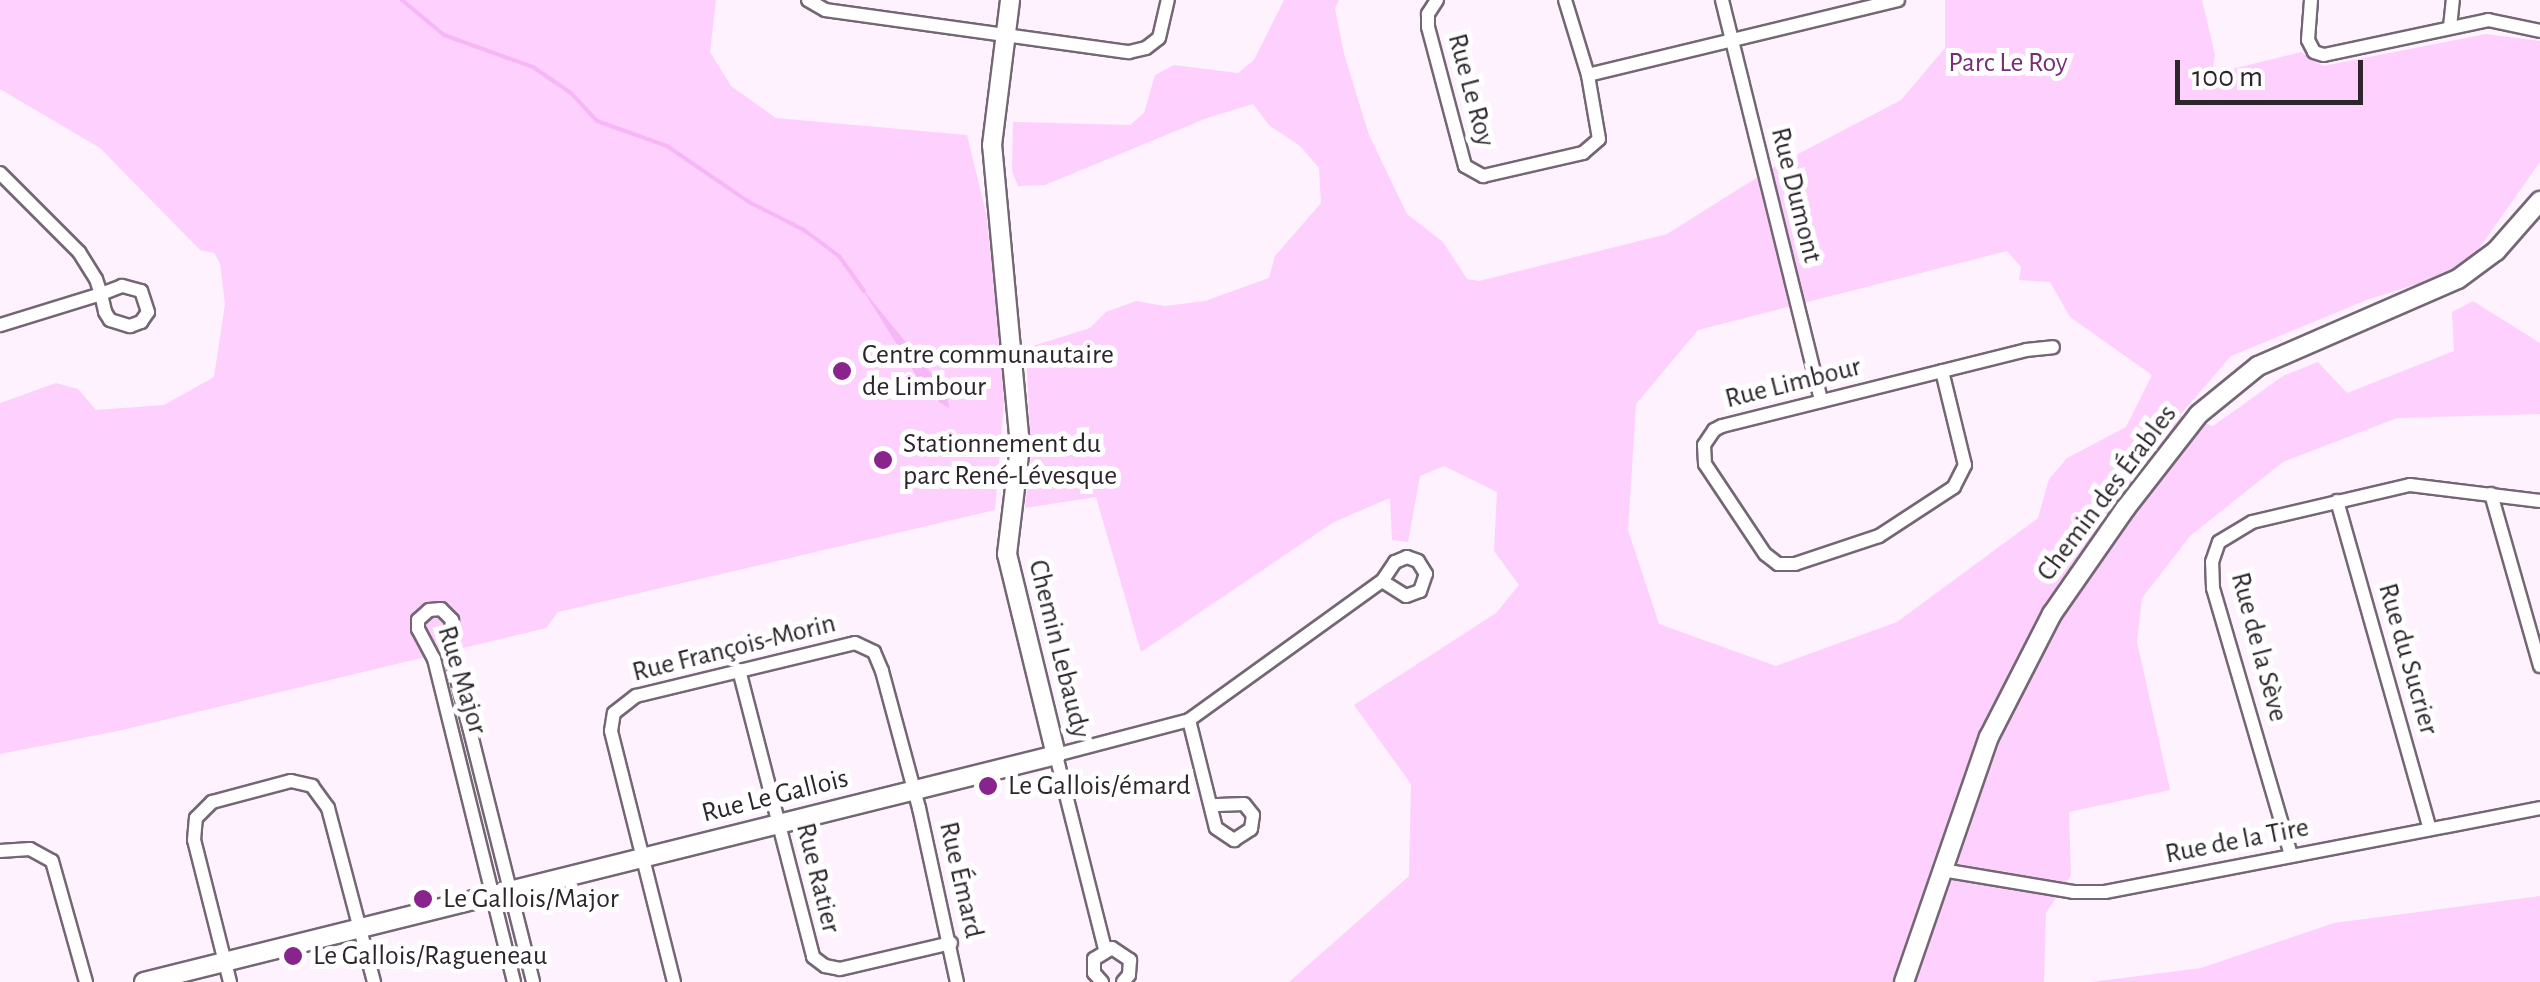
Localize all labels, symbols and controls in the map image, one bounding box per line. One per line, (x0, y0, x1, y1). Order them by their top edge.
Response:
street label: Rue Le Roy (1440, 30, 1502, 150)
scale bar (2180, 40, 2368, 102)
park label: Parc Le Roy (1948, 46, 2068, 80)
text: 100 m (2192, 62, 2263, 92)
street label: Rue Dumont (1763, 124, 1829, 266)
place label: Centre communautaire de Limbour (862, 338, 1114, 404)
street label: Rue Limbour (1722, 350, 1864, 416)
marker: Centre communautaire de Limbour (831, 360, 853, 382)
street label: Chemin des Érables (2030, 398, 2184, 588)
place label: Stationnement du parc René-Lévesque (903, 427, 1117, 493)
marker: Stationnement du parc René-Lévesque (872, 449, 894, 471)
street label: Chemin Lebaudy (1021, 556, 1097, 742)
street label: Rue de la Sève (2223, 569, 2295, 725)
street label: Rue du Sucrier (2370, 579, 2446, 739)
street label: Rue François-Morin (629, 606, 839, 690)
street label: Rue Major (430, 622, 494, 738)
street label: Rue Le Gallois (698, 762, 852, 830)
place label: Le Gallois/émard (1008, 769, 1190, 803)
marker: Le Gallois/émard (977, 775, 999, 797)
street label: Rue de la Tire (2162, 811, 2312, 871)
street label: Rue Émard (931, 818, 991, 942)
street label: Rue Ratier (788, 819, 848, 937)
place label: Le Gallois/Major (443, 882, 619, 916)
marker: Le Gallois/Major (412, 888, 434, 910)
place label: Le Gallois/Ragueneau (313, 939, 547, 973)
marker: Le Gallois/Ragueneau (282, 945, 304, 967)

